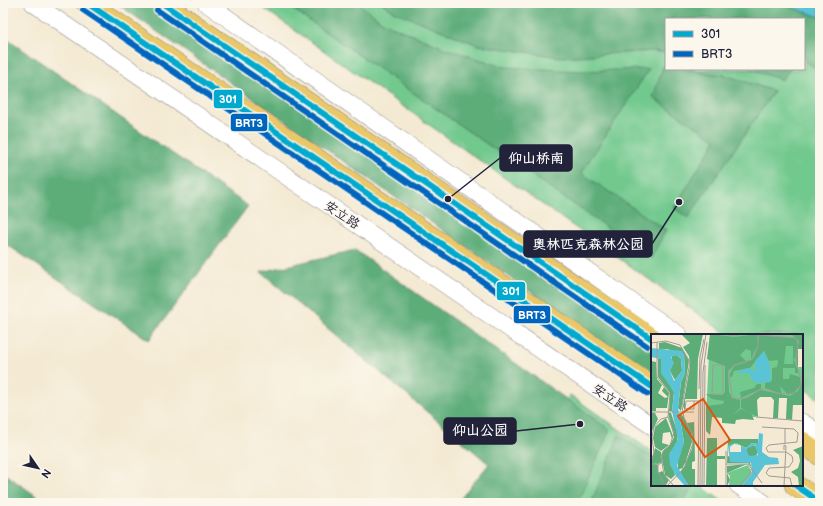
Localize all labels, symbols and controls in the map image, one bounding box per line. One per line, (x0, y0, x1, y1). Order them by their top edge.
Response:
legend (665, 18, 805, 70)
text: 301 (701, 27, 720, 42)
text: BRT3 (701, 47, 732, 62)
line badge: 301 (213, 89, 243, 109)
text: 301 (219, 93, 237, 106)
line badge: BRT3 (230, 113, 268, 132)
text: BRT3 (235, 117, 264, 130)
callout: 仰山桥南 (500, 145, 572, 171)
text: 仰山桥南 (508, 150, 564, 167)
street label: 安立路 (321, 197, 363, 233)
callout: 奥林匹克森林公园 (524, 231, 652, 257)
text: 奥林匹克森林公园 (532, 236, 644, 253)
line badge: 301 (496, 281, 526, 301)
text: 301 (502, 285, 520, 298)
line badge: BRT3 (513, 305, 551, 324)
text: BRT3 (518, 309, 547, 322)
inset map (651, 334, 803, 486)
street label: 安立路 (589, 380, 631, 416)
callout: 仰山公园 (444, 418, 516, 444)
text: 仰山公园 (452, 422, 508, 439)
north arrow (18, 448, 58, 488)
text: N (38, 466, 54, 480)

